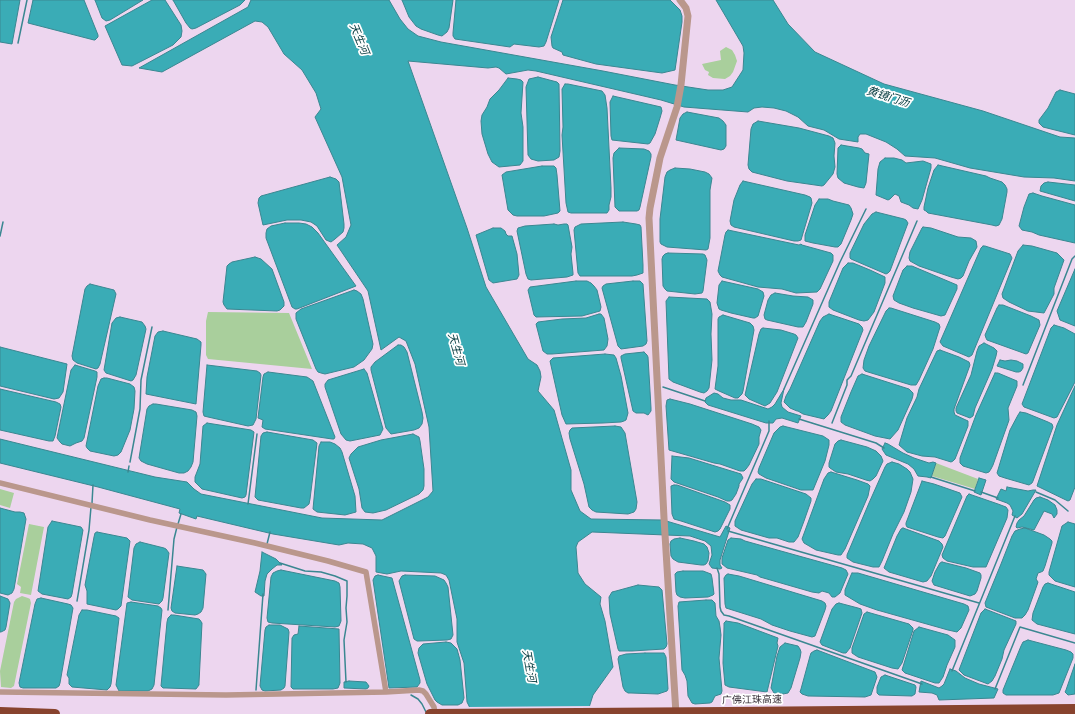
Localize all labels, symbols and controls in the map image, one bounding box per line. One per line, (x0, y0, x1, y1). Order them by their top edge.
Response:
water label: 天生河 (346, 21, 372, 57)
water label: 黄镜门沥 (865, 84, 911, 110)
water label: 天生河 (445, 331, 467, 367)
water label: 天生河 (520, 649, 538, 683)
street label: 广佛江珠高速 (722, 693, 782, 707)

